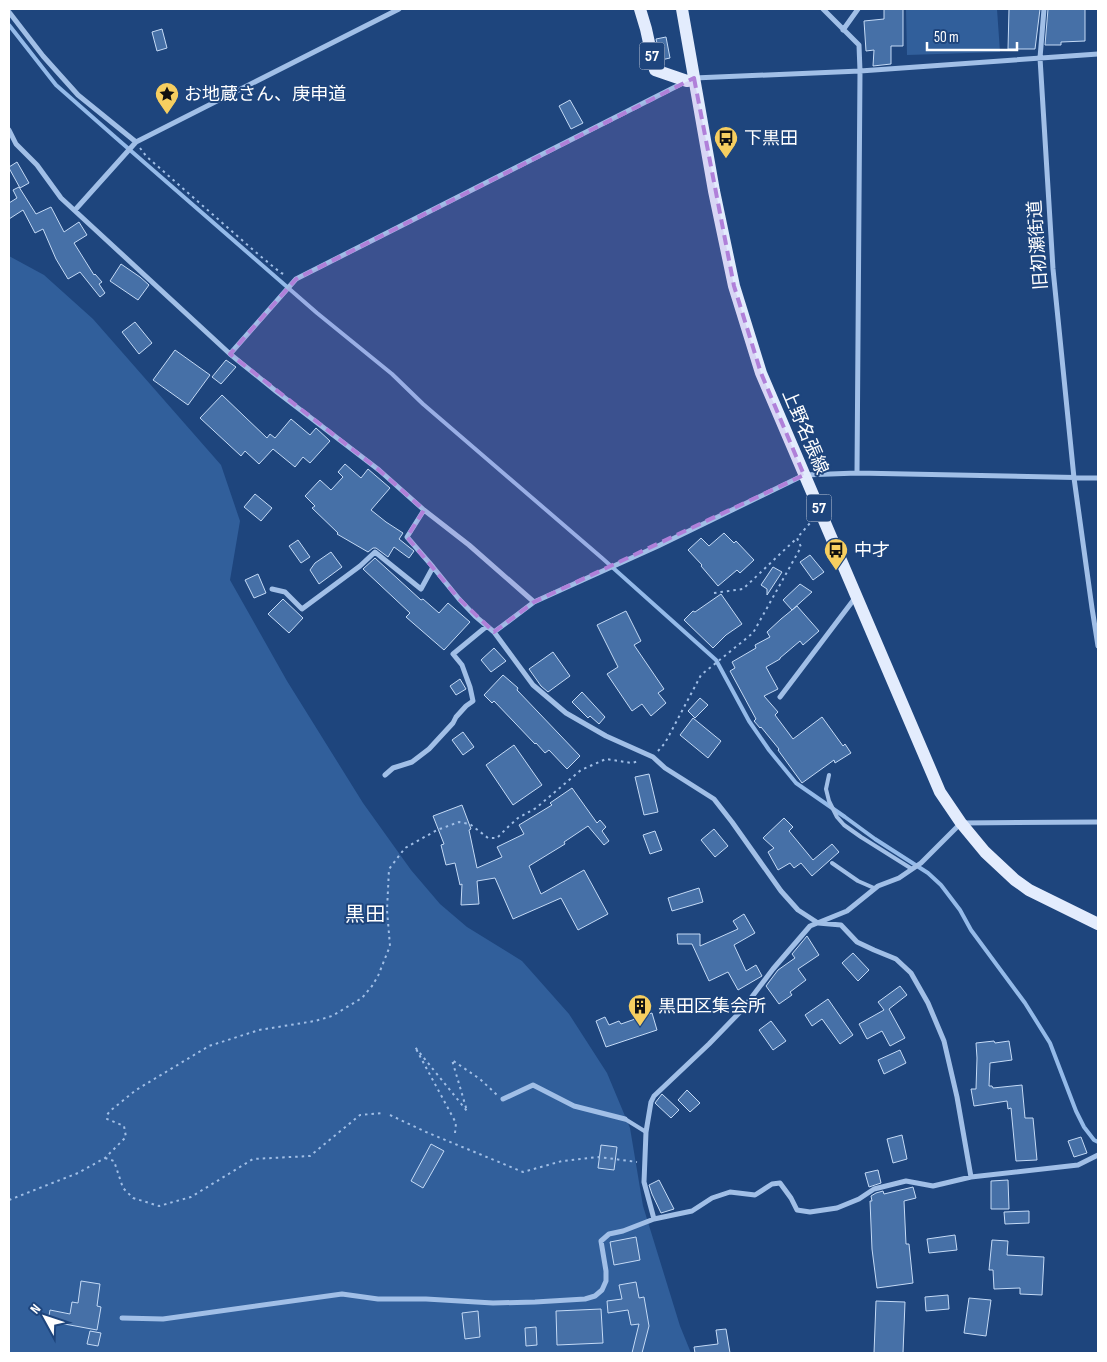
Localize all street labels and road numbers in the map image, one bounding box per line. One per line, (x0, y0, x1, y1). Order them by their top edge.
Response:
road number: 57 (640, 42, 664, 70)
street label: 旧初瀬街道 (1024, 199, 1052, 291)
street label: 上野名張線 (778, 386, 832, 478)
road number: 57 (806, 494, 832, 522)

